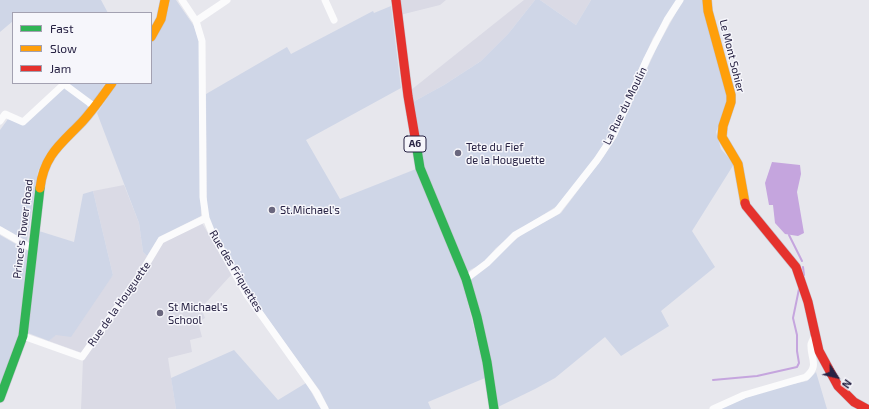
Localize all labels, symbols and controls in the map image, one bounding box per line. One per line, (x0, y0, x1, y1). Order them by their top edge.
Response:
legend (12, 12, 152, 84)
street label: Le Mont Sohier (717, 18, 747, 94)
text: Fast (50, 21, 73, 35)
text: Slow (50, 41, 77, 55)
text: Jam (50, 61, 71, 75)
street label: La Rue du Moulin (600, 65, 650, 147)
road number: A6 (404, 136, 426, 152)
place label: Tete du Fief de la Houguette (466, 140, 545, 166)
marker: Tete du Fief de la Houguette (453, 148, 463, 158)
street label: Prince's Tower Road (10, 179, 36, 279)
place label: St.Michael's (280, 203, 340, 217)
marker: St.Michael's (267, 205, 277, 215)
street label: Rue des Friquettes (206, 228, 266, 314)
street label: Rue de la Houguette (85, 259, 153, 349)
place label: St Michael's School (168, 300, 228, 326)
marker: St Michael's School (155, 308, 165, 318)
north arrow (817, 357, 857, 397)
text: N (840, 377, 855, 391)

